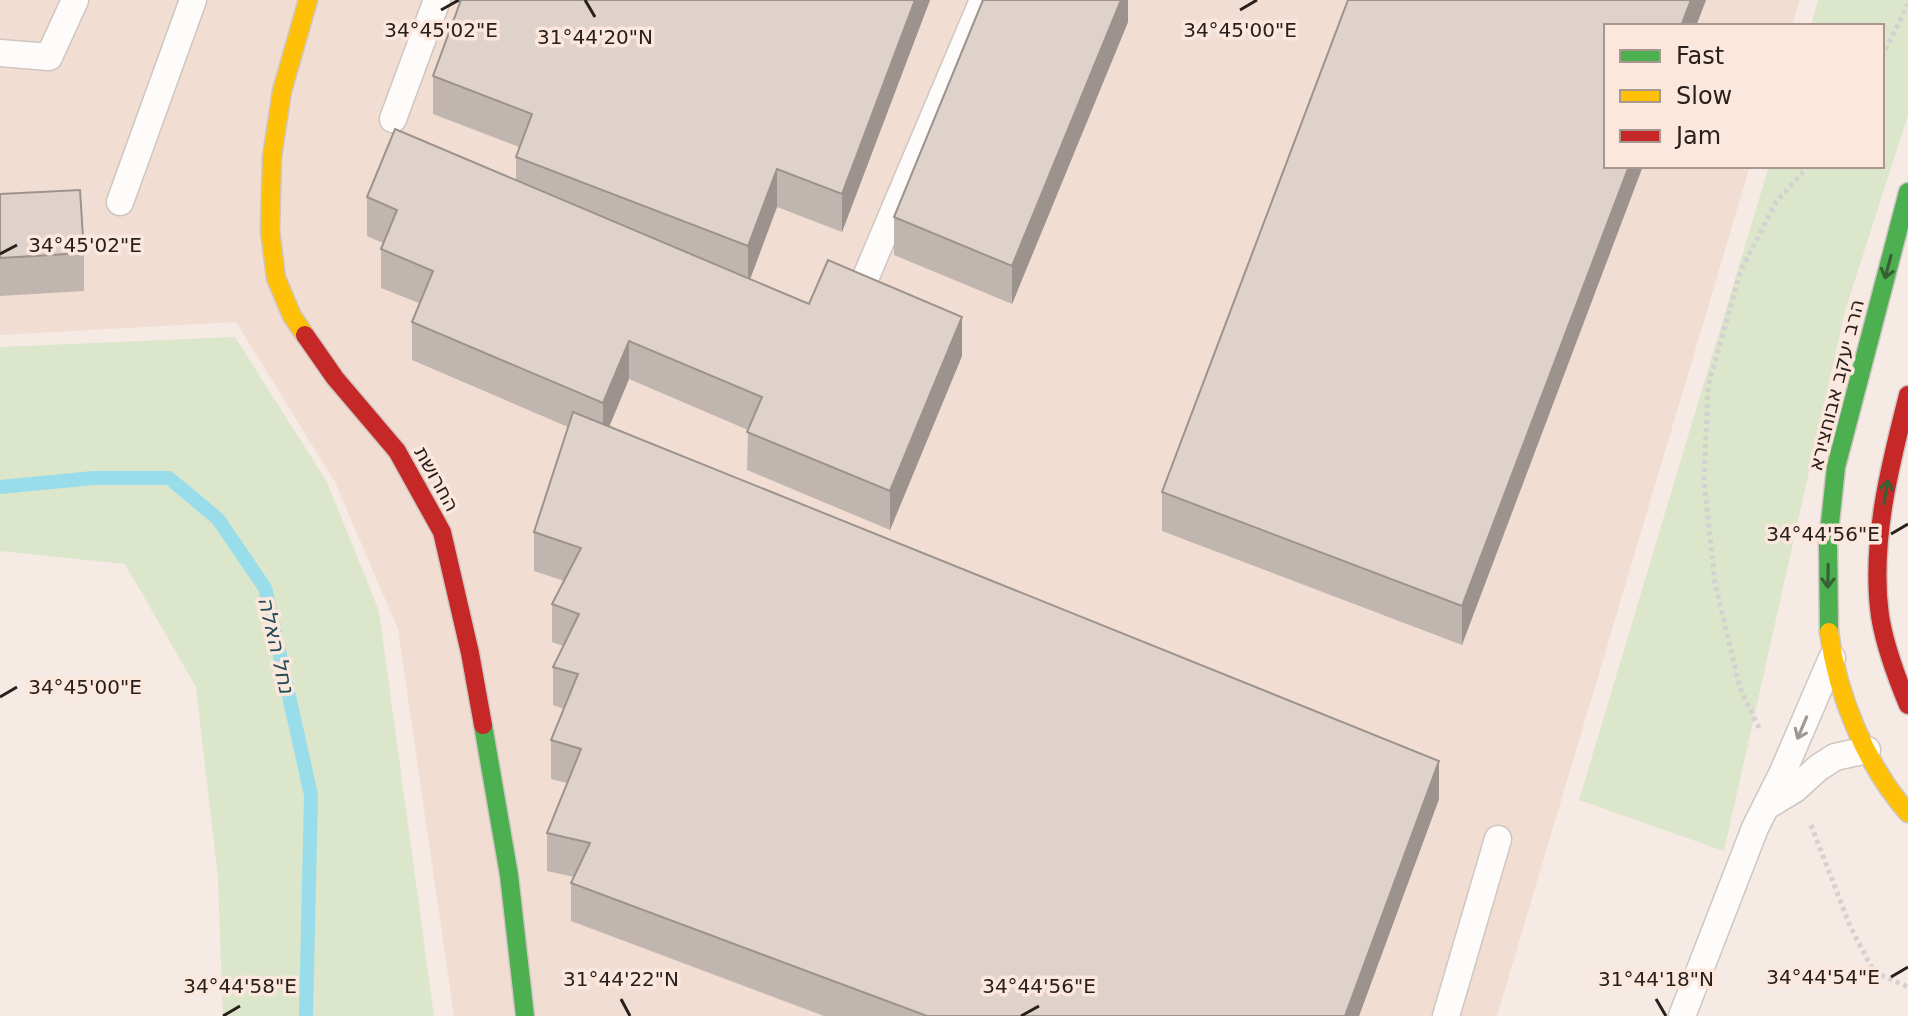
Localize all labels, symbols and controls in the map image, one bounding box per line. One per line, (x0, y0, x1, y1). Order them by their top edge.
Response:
text: 34°45'02"E (384, 18, 498, 42)
text: 34°45'00"E (1183, 18, 1297, 42)
legend (1604, 24, 1884, 168)
text: 31°44'20"N (537, 25, 653, 49)
text: Fast (1676, 42, 1724, 70)
text: Slow (1676, 82, 1732, 110)
text: Jam (1674, 122, 1721, 150)
text: 34°45'02"E (28, 233, 142, 257)
one-way arrow (1880, 254, 1895, 279)
street label: הרב יעקב אבוחצירא (1803, 297, 1869, 473)
street label: החרושת (409, 442, 465, 516)
one-way arrow (1880, 480, 1895, 506)
text: 34°44'56"E (1766, 522, 1880, 546)
one-way arrow (1820, 562, 1835, 589)
water label: נחל האלה (253, 594, 300, 696)
text: 34°45'00"E (28, 675, 142, 699)
one-way arrow (1793, 715, 1808, 740)
text: 34°44'54"E (1766, 965, 1880, 989)
text: 31°44'22"N (563, 967, 679, 991)
text: 31°44'18"N (1598, 967, 1714, 991)
text: 34°44'58"E (183, 974, 297, 998)
text: 34°44'56"E (982, 974, 1096, 998)

